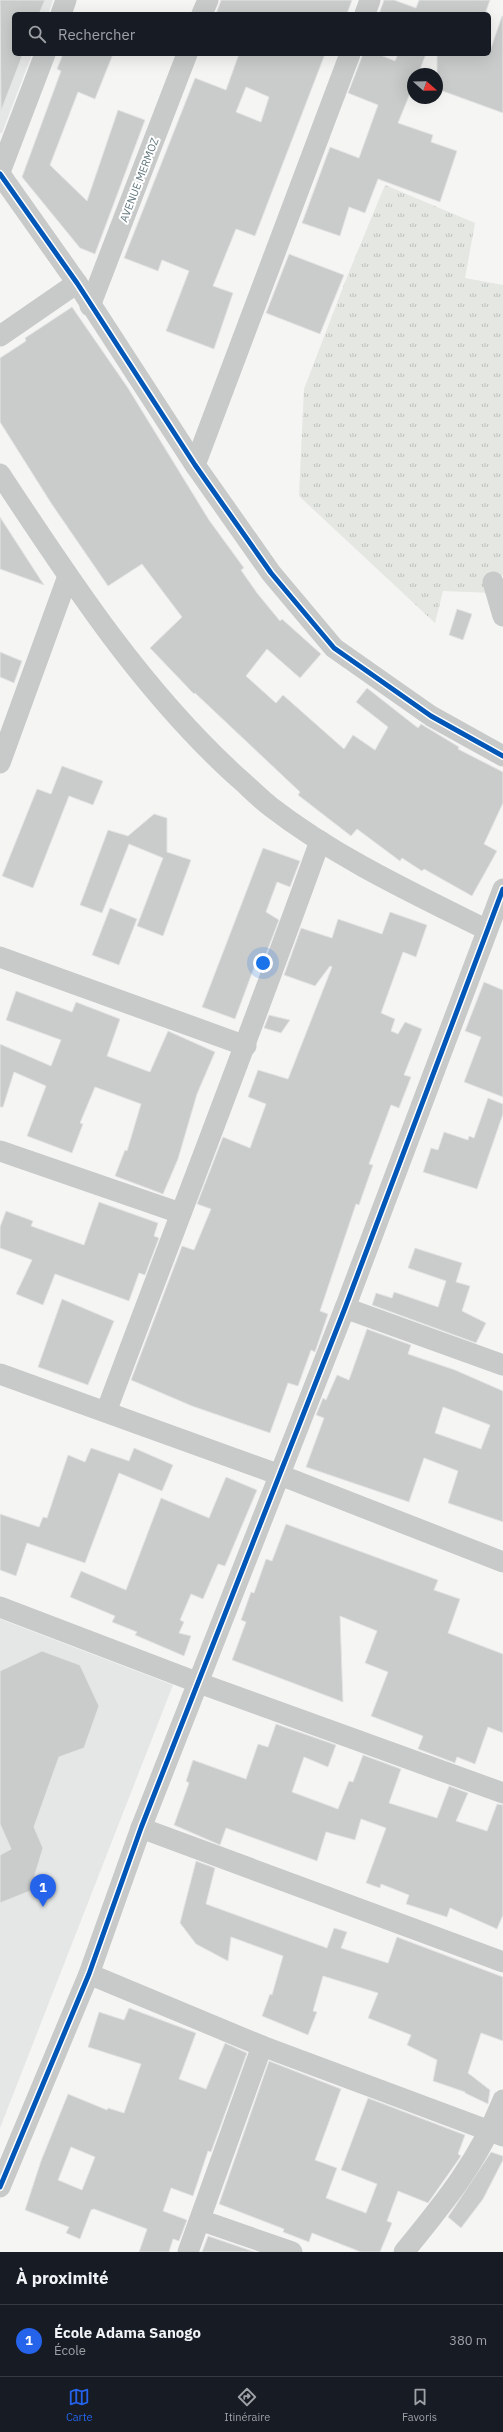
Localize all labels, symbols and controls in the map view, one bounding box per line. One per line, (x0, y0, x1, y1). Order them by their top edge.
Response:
search box (12, 12, 491, 56)
icon: search (26, 23, 48, 45)
text: Rechercher (58, 25, 135, 44)
north arrow (407, 68, 443, 104)
street label: AVENUE MERMOZ (116, 136, 162, 224)
your location (253, 953, 273, 973)
pin: 1 (30, 1874, 56, 1907)
text: À proximité (16, 2267, 109, 2289)
text: École Adama Sanogo (54, 2323, 201, 2342)
text: 1 (25, 2332, 33, 2349)
text: 380 m (449, 2332, 487, 2349)
text: École (54, 2342, 86, 2359)
tab: Carte (66, 2386, 93, 2424)
tab: Itinéraire (224, 2386, 270, 2424)
tab: Favoris (402, 2386, 437, 2424)

